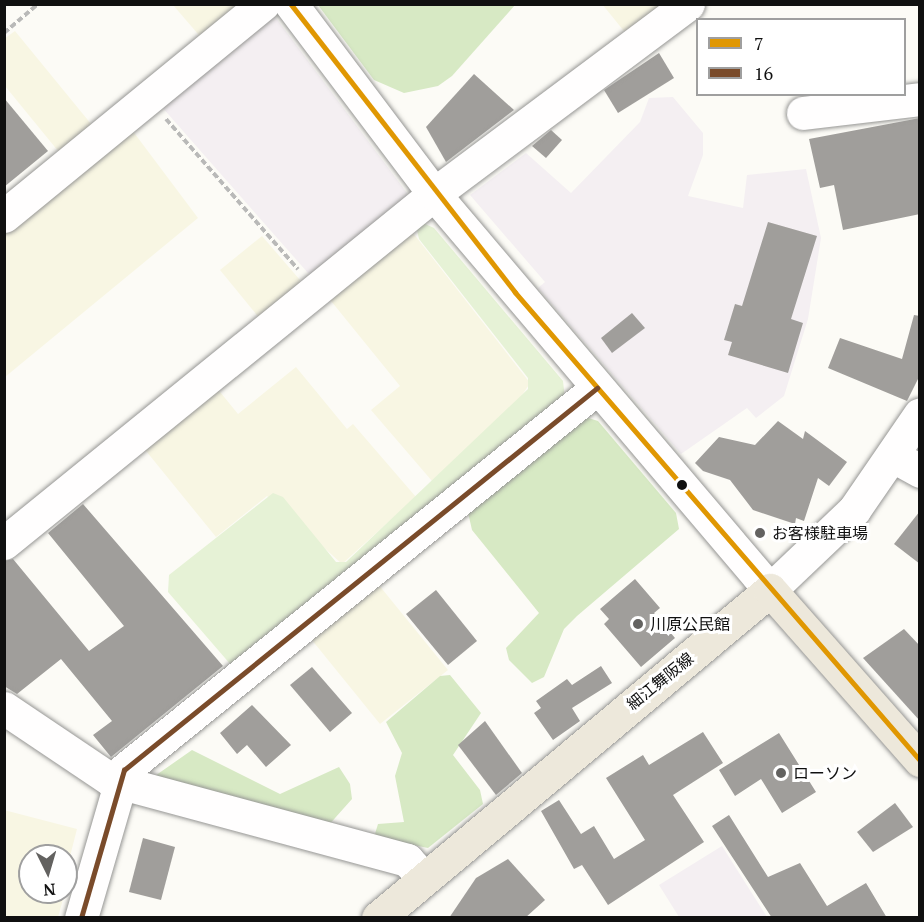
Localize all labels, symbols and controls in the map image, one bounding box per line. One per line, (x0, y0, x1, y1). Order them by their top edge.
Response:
legend (696, 18, 906, 96)
text: 7 (754, 31, 764, 55)
text: 16 (754, 61, 773, 85)
unlabelled marker (676, 479, 688, 491)
place label: お客様駐車場 (772, 523, 868, 543)
marker: お客様駐車場 (753, 526, 767, 540)
place label: 川原公民館 (650, 614, 730, 634)
marker: 川原公民館 (631, 617, 645, 631)
street label: 細江舞阪線 (623, 648, 697, 714)
place label: ローソン (793, 763, 857, 783)
marker: ローソン (774, 766, 788, 780)
north arrow (18, 844, 78, 904)
text: N (42, 878, 56, 901)

